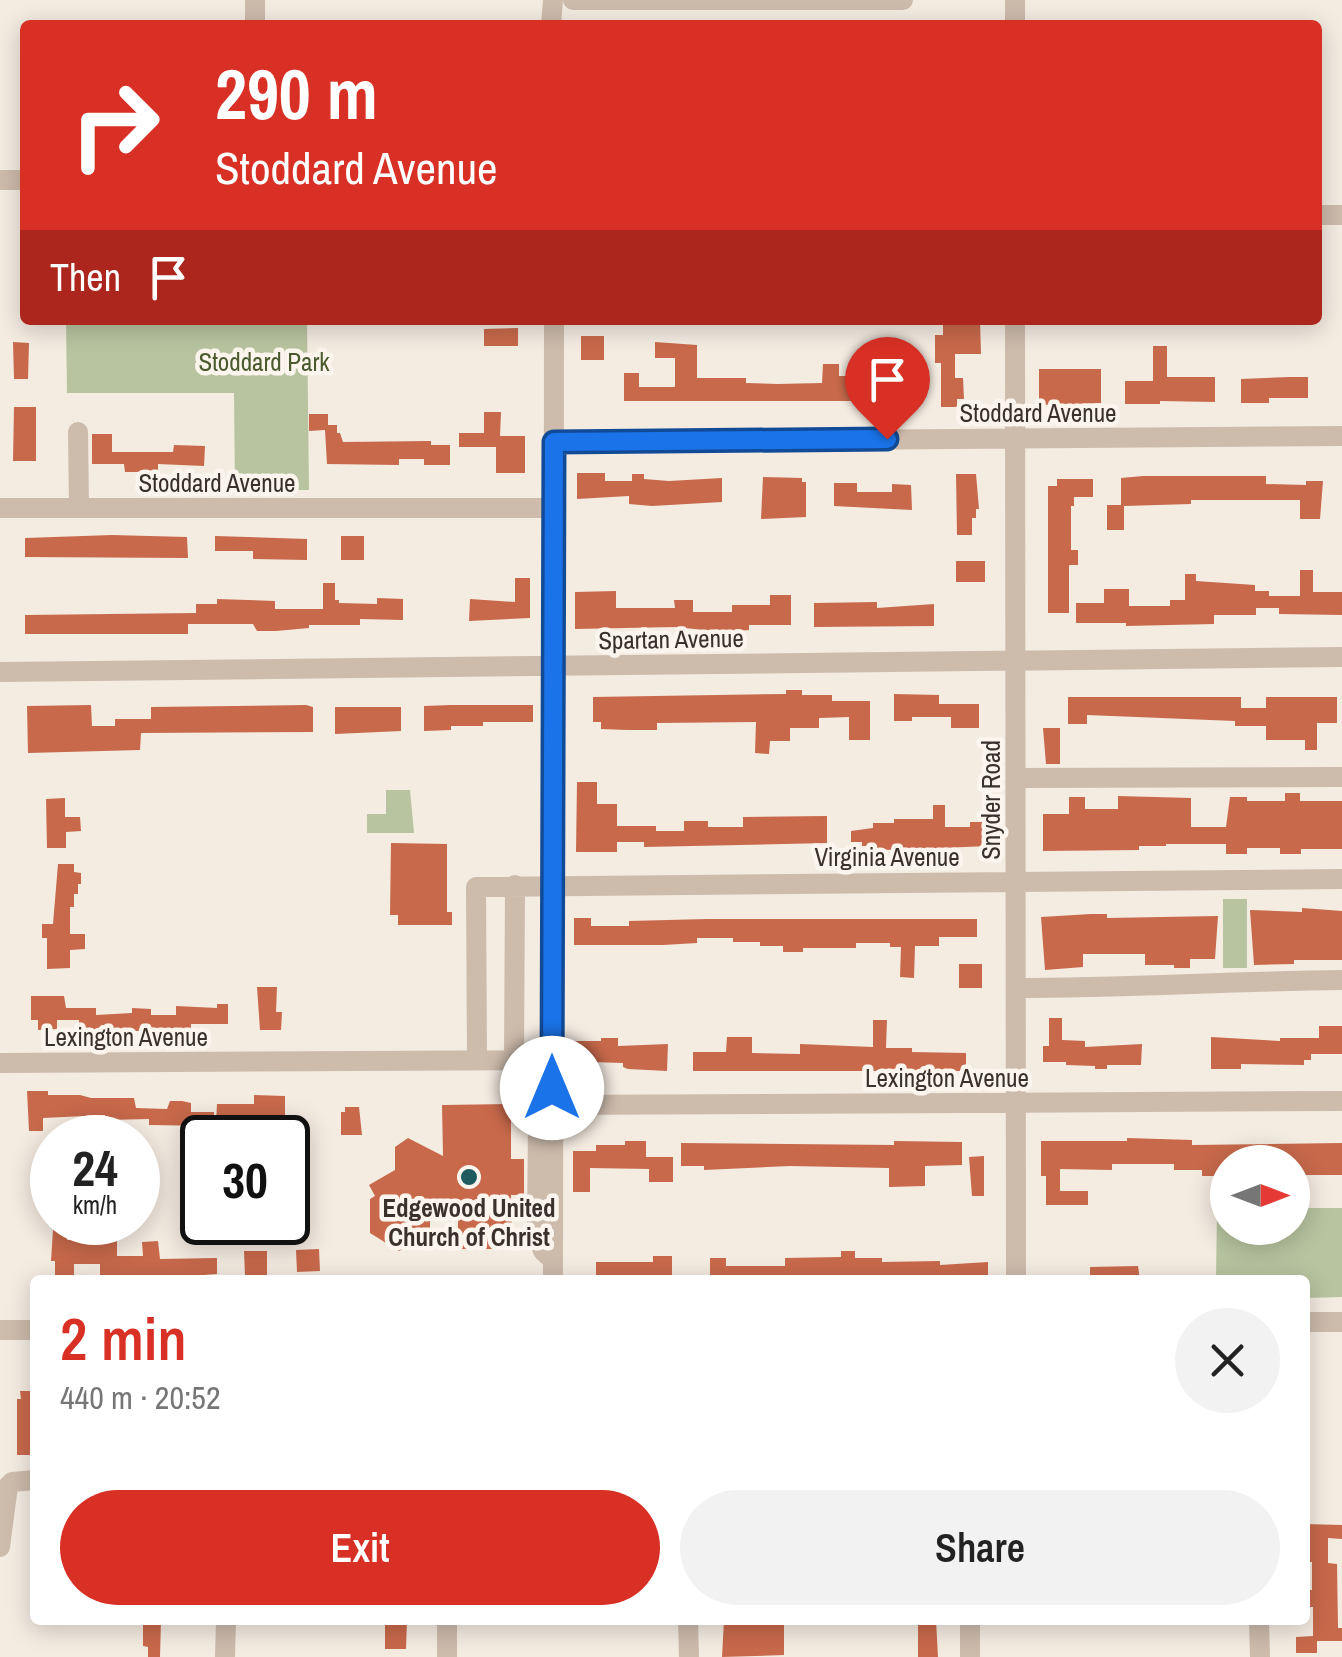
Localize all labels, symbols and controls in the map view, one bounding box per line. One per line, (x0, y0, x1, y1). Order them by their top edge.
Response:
text: 290 m (215, 47, 378, 141)
icon: right (50, 60, 180, 190)
text: Stoddard Avenue (215, 137, 498, 198)
icon: arrive (141, 250, 196, 305)
text: Then (50, 252, 121, 303)
pin (845, 337, 930, 440)
park label: Stoddard Park (198, 345, 330, 379)
icon: arrive (860, 352, 915, 407)
street label: Stoddard Avenue (960, 396, 1116, 430)
street label: Stoddard Avenue (139, 466, 295, 500)
street label: Spartan Avenue (598, 621, 744, 657)
street label: Snyder Road (974, 740, 1008, 860)
street label: Virginia Avenue (814, 840, 960, 874)
street label: Lexington Avenue (44, 1020, 208, 1054)
position arrow (500, 1036, 604, 1140)
street label: Lexington Avenue (865, 1061, 1029, 1095)
speed limit sign: 30 (180, 1115, 310, 1245)
text: 24 (72, 1134, 118, 1202)
north arrow (1210, 1145, 1310, 1245)
map controls (1210, 1145, 1310, 1245)
marker: Edgewood United Church of Christ (458, 1166, 480, 1188)
text: km/h (73, 1188, 117, 1222)
place label: Edgewood United Church of Christ (382, 1191, 556, 1254)
text: 2 min (60, 1298, 187, 1379)
button: close (1175, 1308, 1280, 1413)
text: 440 m · 20:52 (60, 1376, 220, 1419)
button: Exit (60, 1490, 660, 1605)
button: Share (680, 1490, 1280, 1605)

